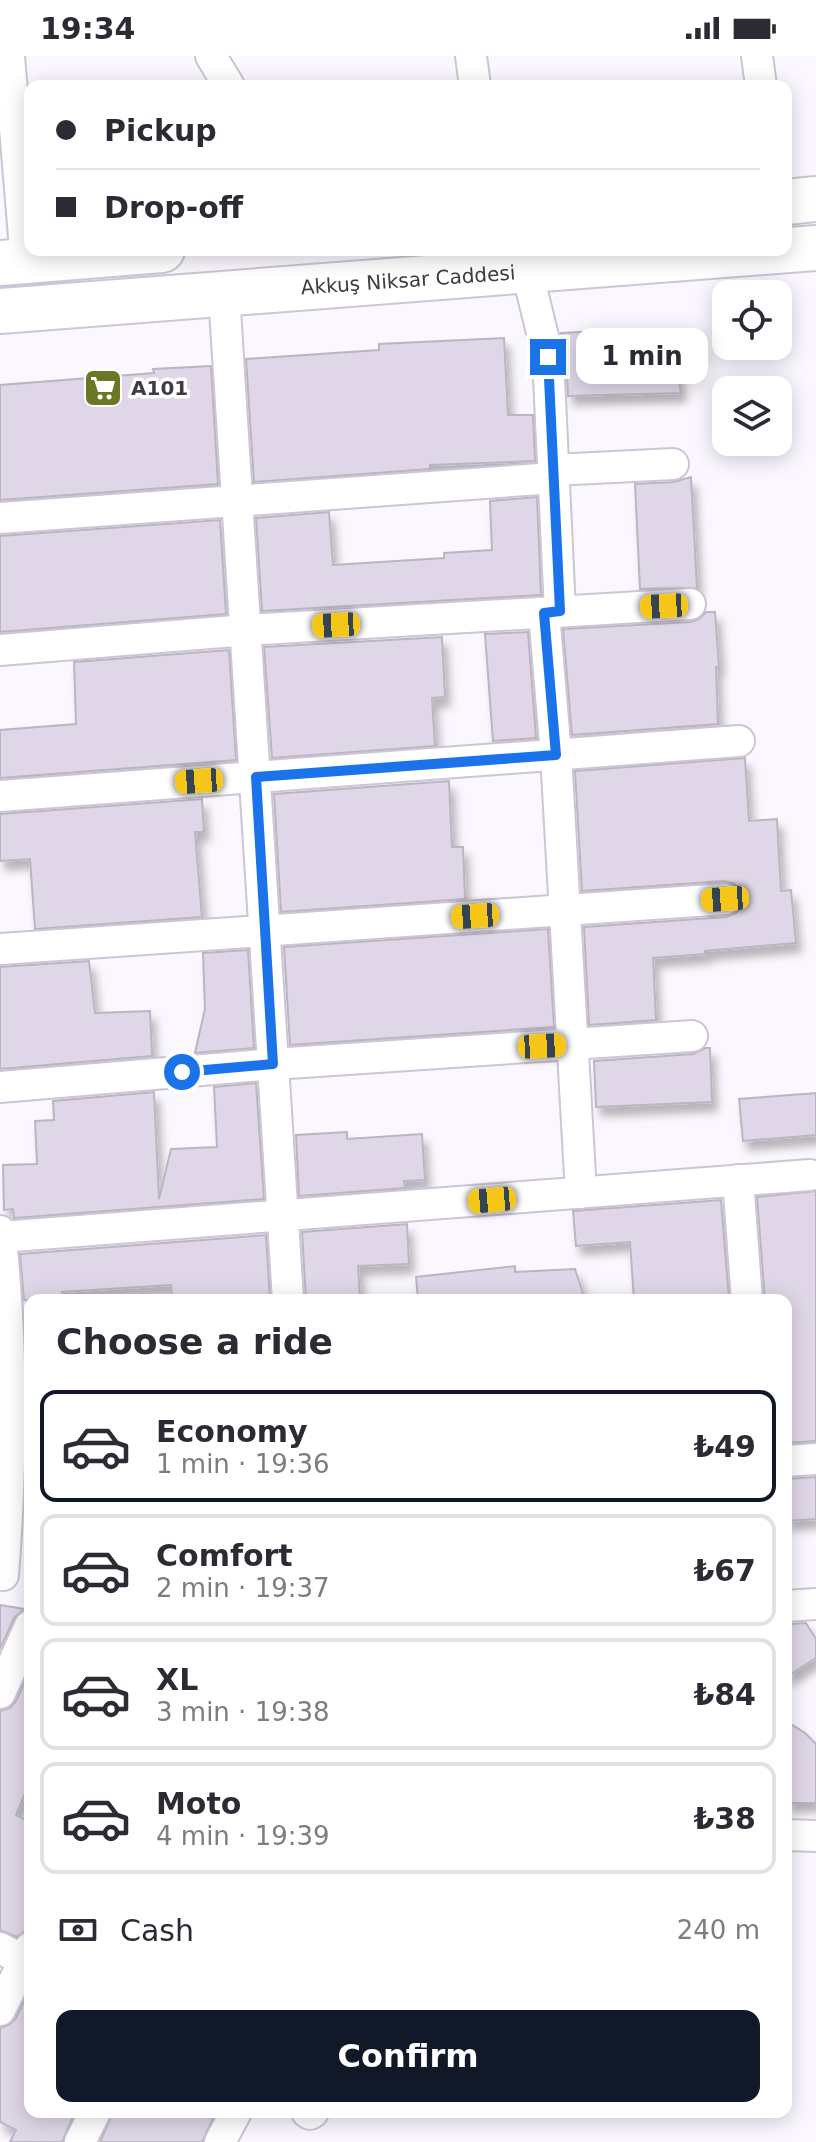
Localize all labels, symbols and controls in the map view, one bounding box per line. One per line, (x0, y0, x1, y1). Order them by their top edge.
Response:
text: 19:34 (40, 11, 136, 46)
text: Pickup (104, 113, 217, 148)
text: Drop-off (104, 190, 243, 225)
street label: Akkuş Niksar Caddesi (300, 261, 516, 299)
map controls (712, 280, 792, 456)
button: locate (712, 280, 792, 360)
callout: 1 min (576, 329, 708, 385)
route end (530, 339, 566, 375)
text: 1 min (601, 341, 683, 371)
supermarket icon: A101 (82, 367, 124, 409)
place label: A101 (131, 376, 188, 400)
button: layers (712, 376, 792, 456)
car (639, 593, 689, 619)
car (311, 612, 361, 638)
car (174, 767, 224, 795)
car (700, 885, 750, 913)
car (450, 902, 500, 930)
car (517, 1033, 567, 1059)
route start (164, 1054, 200, 1090)
car (467, 1186, 517, 1214)
text: Choose a ride (56, 1321, 333, 1362)
icon: car (60, 1410, 132, 1482)
text: Economy (156, 1414, 308, 1449)
text: ₺49 (693, 1429, 756, 1464)
text: 1 min · 19:36 (156, 1449, 330, 1479)
icon: car (60, 1534, 132, 1606)
text: Comfort (156, 1538, 293, 1573)
text: ₺67 (693, 1553, 756, 1588)
text: 2 min · 19:37 (156, 1573, 330, 1603)
icon: car (60, 1658, 132, 1730)
text: XL (156, 1662, 198, 1697)
text: ₺84 (693, 1677, 756, 1712)
text: 3 min · 19:38 (156, 1697, 330, 1727)
icon: car (60, 1782, 132, 1854)
text: Moto (156, 1786, 241, 1821)
text: ₺38 (693, 1801, 756, 1836)
text: 4 min · 19:39 (156, 1821, 330, 1851)
icon: cash (56, 1908, 100, 1952)
text: Cash (120, 1913, 194, 1948)
text: 240 m (677, 1915, 760, 1945)
button: Confirm (56, 2010, 760, 2102)

